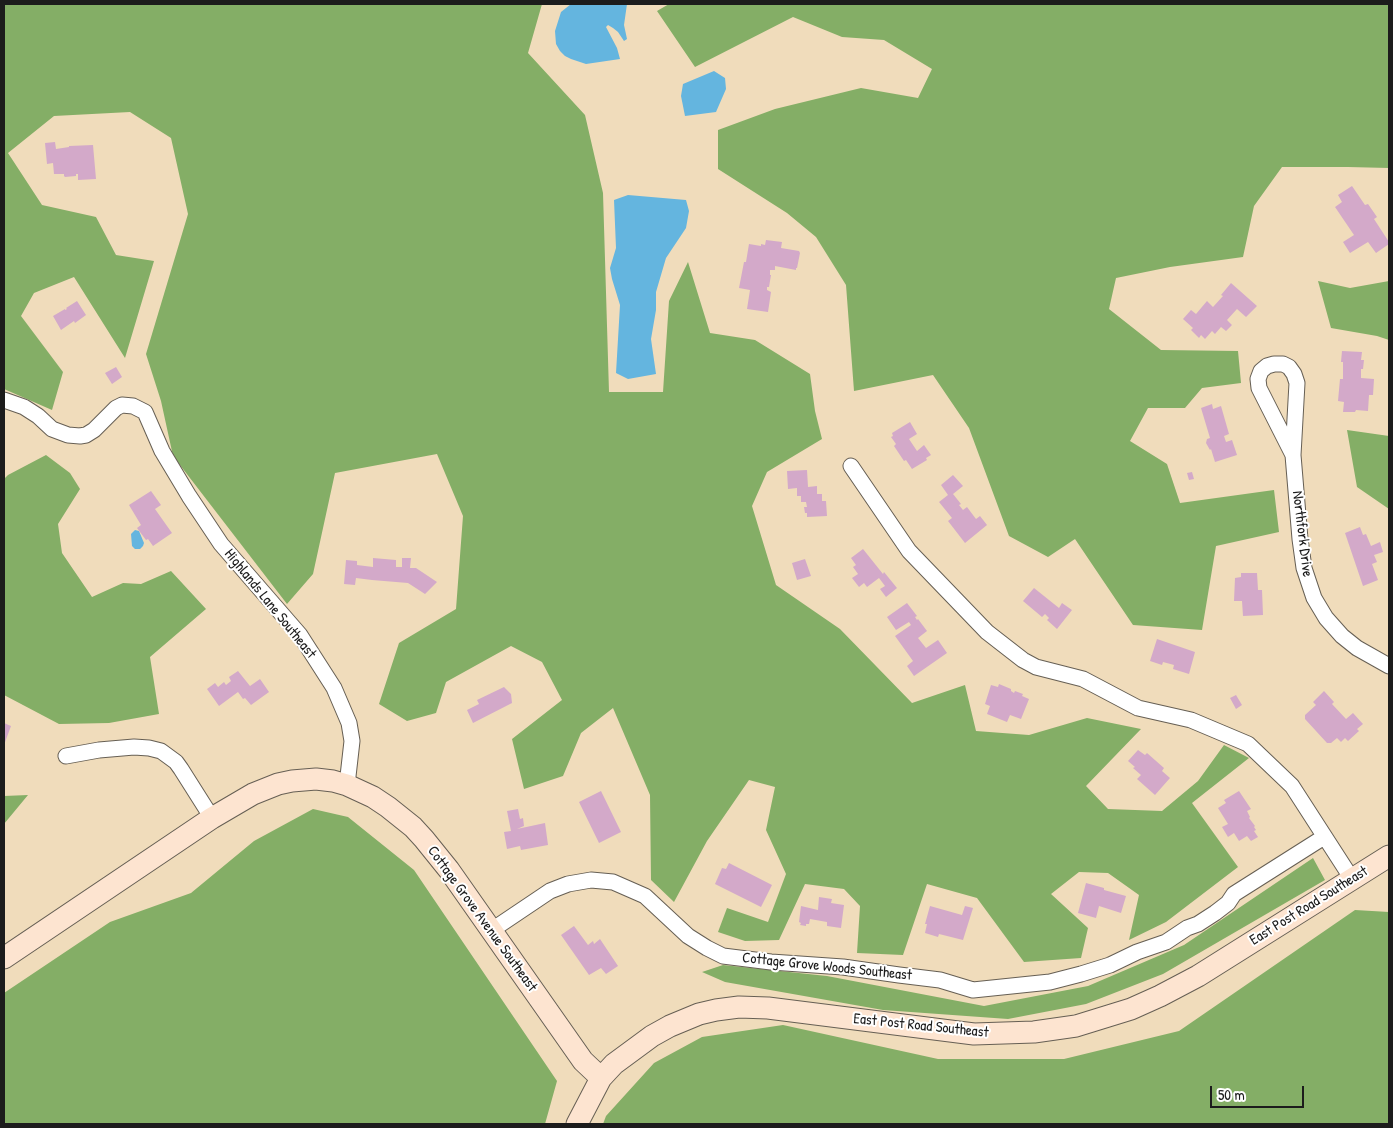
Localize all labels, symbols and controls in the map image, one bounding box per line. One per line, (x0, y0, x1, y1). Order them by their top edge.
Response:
street label: Northfork Drive (1288, 490, 1316, 578)
street label: Highlands Lane Southeast (220, 546, 320, 662)
street label: Cottage Grove Avenue Southeast (423, 843, 541, 995)
street label: East Post Road Southeast (1247, 862, 1371, 950)
street label: Cottage Grove Woods Southeast (741, 949, 913, 985)
street label: East Post Road Southeast (853, 1010, 989, 1042)
scale bar (1213, 1076, 1307, 1108)
text: 50 m (1218, 1084, 1245, 1105)

